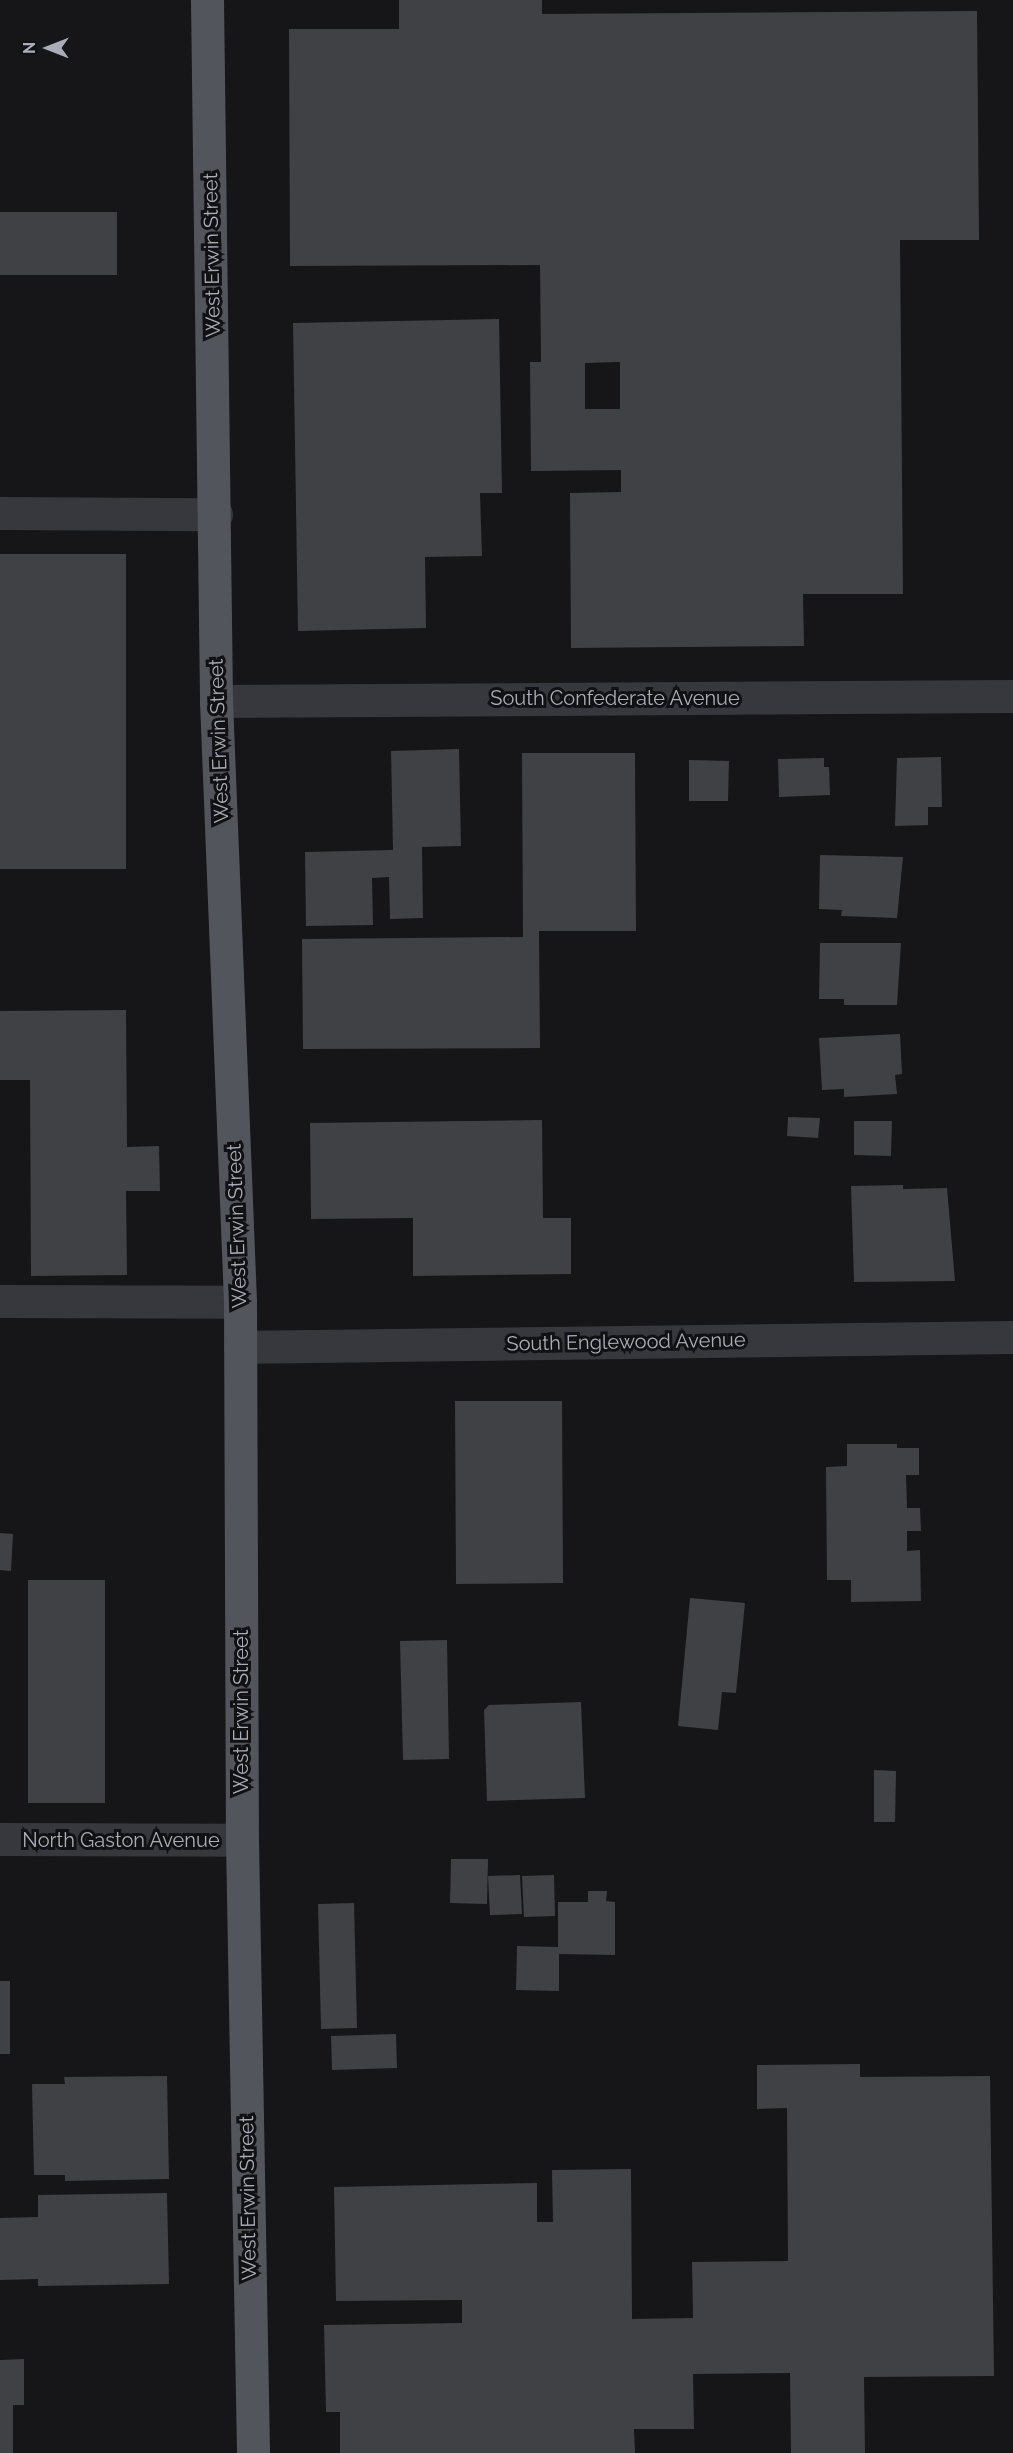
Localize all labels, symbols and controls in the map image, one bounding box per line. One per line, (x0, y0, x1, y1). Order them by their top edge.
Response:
north arrow (18, 18, 78, 78)
text: N (20, 42, 39, 54)
street label: West Erwin Street (199, 172, 225, 338)
street label: West Erwin Street (204, 658, 234, 824)
street label: South Confederate Avenue (490, 686, 740, 710)
street label: West Erwin Street (222, 1143, 252, 1309)
street label: South Englewood Avenue (506, 1328, 746, 1356)
street label: West Erwin Street (229, 1630, 253, 1794)
street label: North Gaston Avenue (22, 1828, 220, 1852)
street label: West Erwin Street (235, 2115, 261, 2281)

